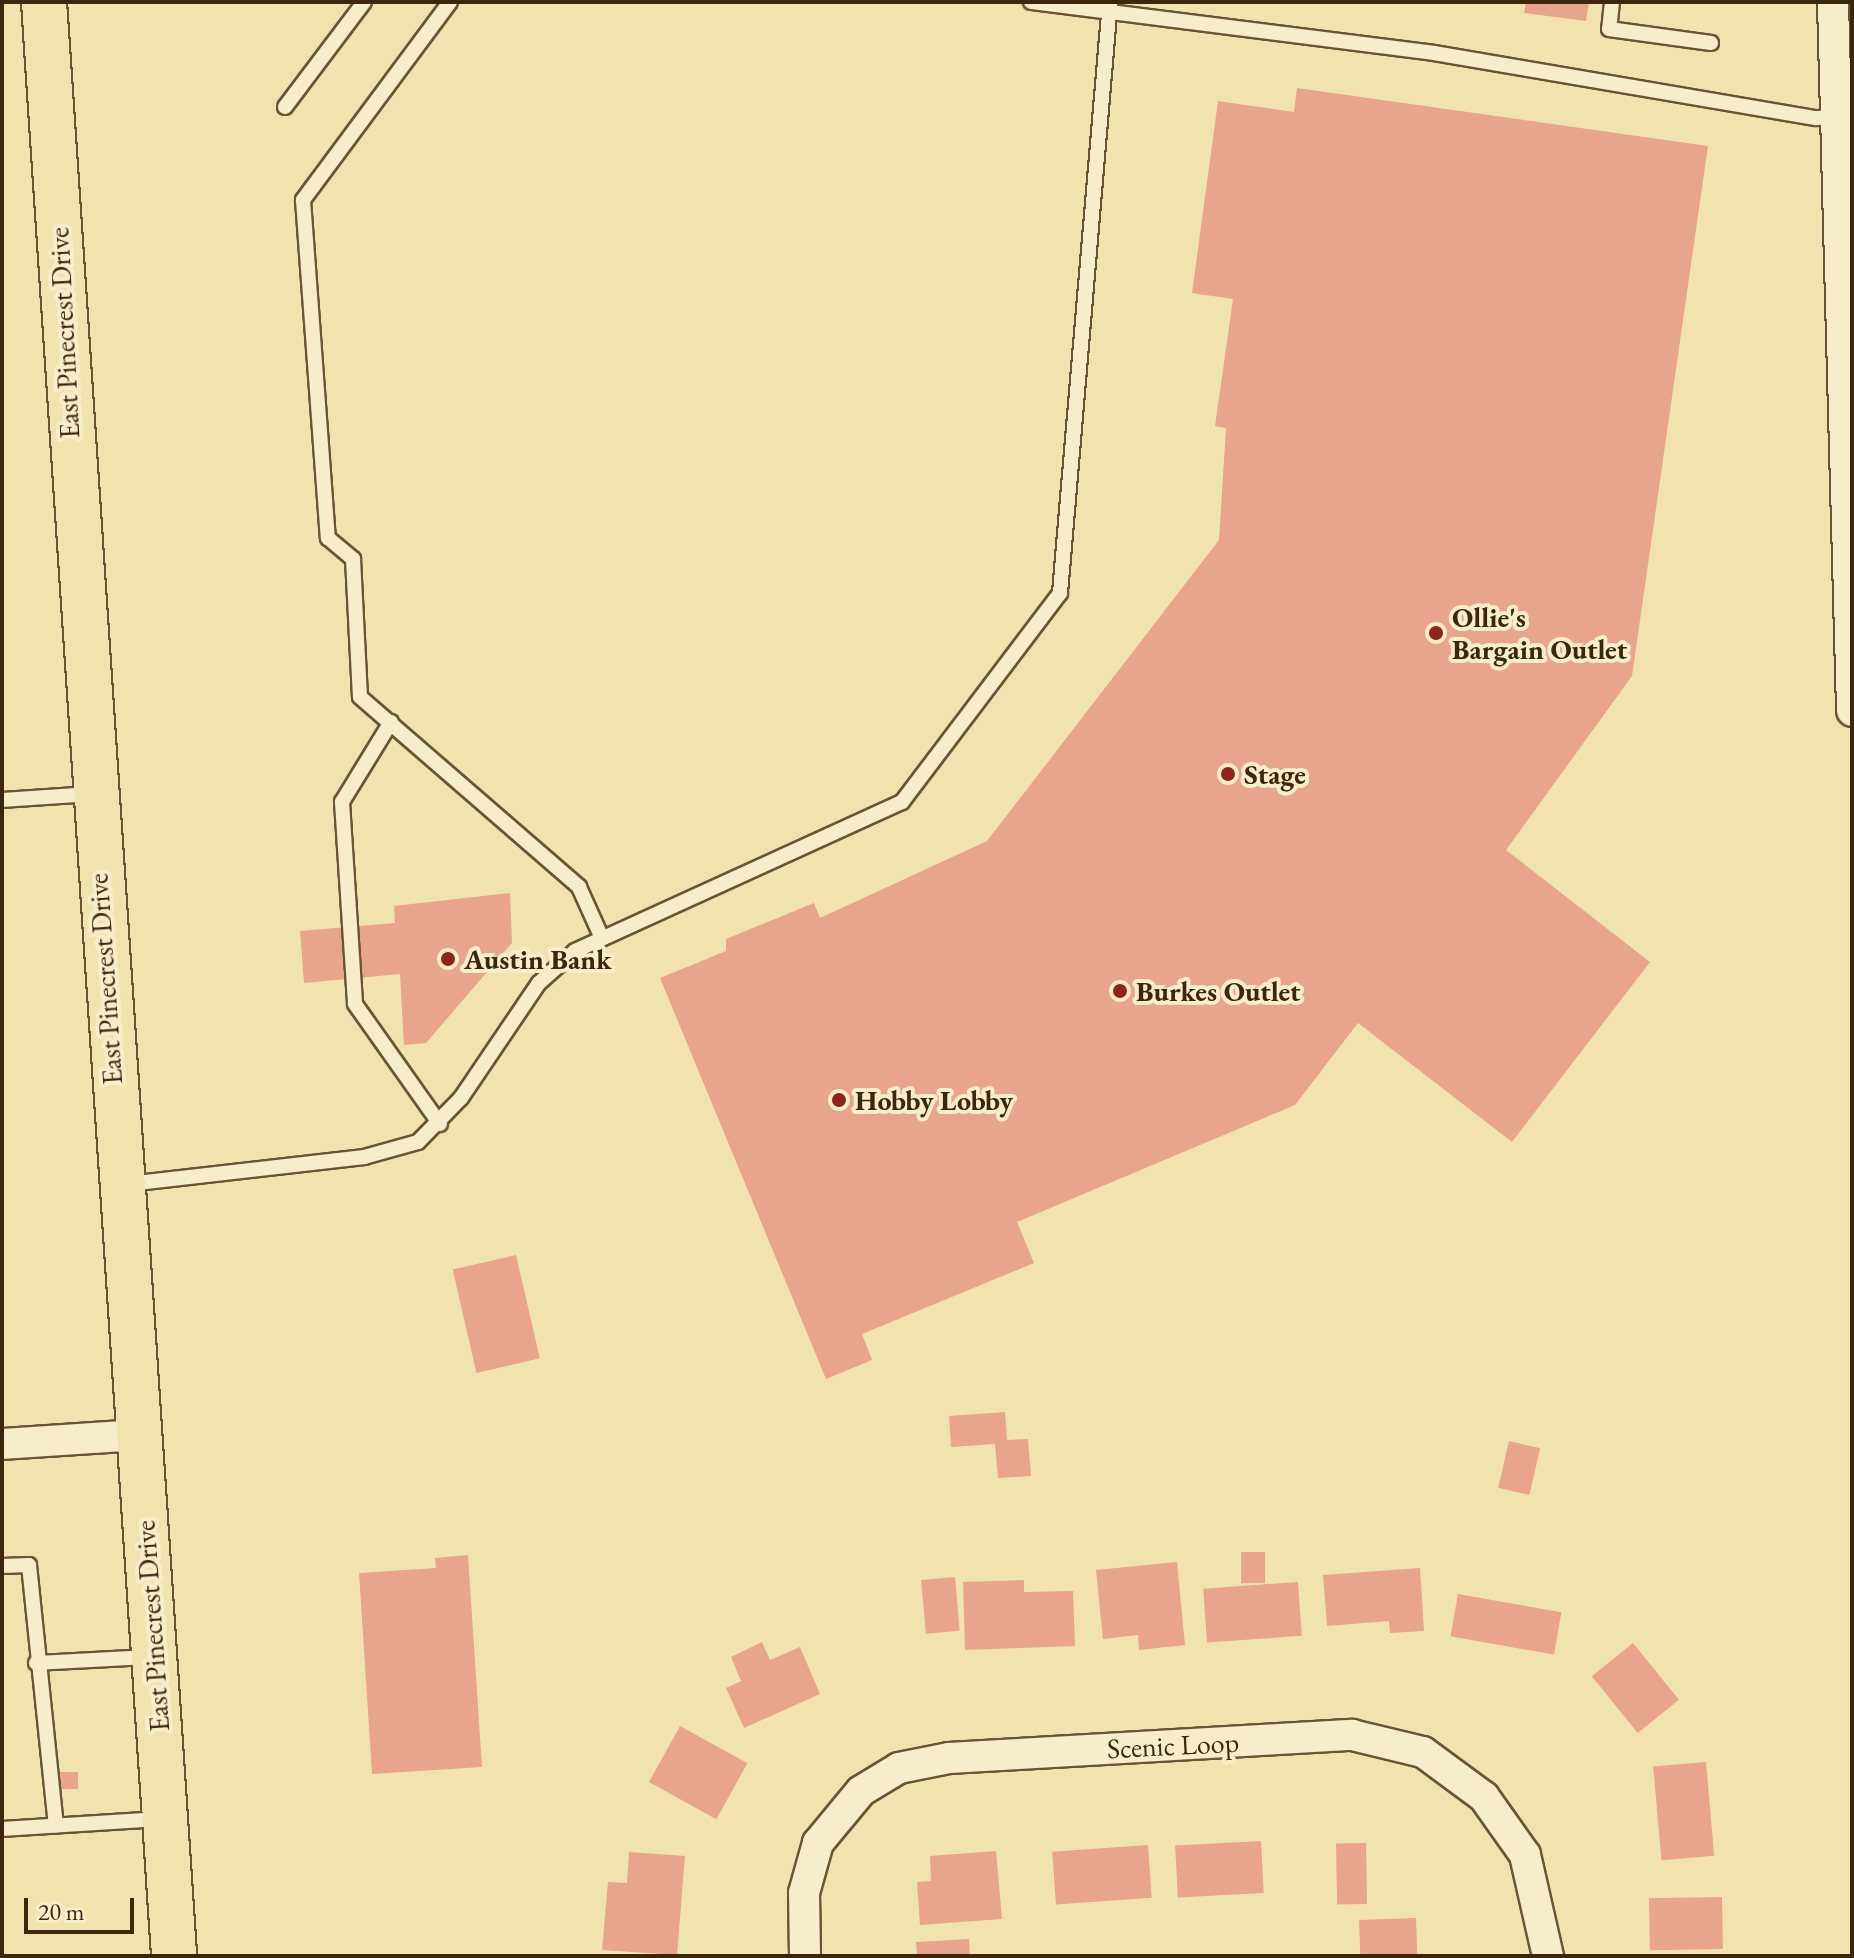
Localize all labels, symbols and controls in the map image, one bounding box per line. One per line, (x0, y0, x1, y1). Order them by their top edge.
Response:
street label: East Pinecrest Drive (42, 226, 86, 440)
place label: Ollie's Bargain Outlet (1452, 600, 1627, 666)
marker: Ollie's Bargain Outlet (1427, 624, 1445, 642)
place label: Stage (1244, 757, 1306, 791)
marker: Stage (1219, 765, 1237, 783)
street label: East Pinecrest Drive (81, 872, 129, 1086)
place label: Austin Bank (464, 942, 611, 976)
marker: Austin Bank (439, 950, 457, 968)
place label: Burkes Outlet (1136, 974, 1301, 1008)
marker: Burkes Outlet (1111, 982, 1129, 1000)
place label: Hobby Lobby (855, 1083, 1013, 1117)
marker: Hobby Lobby (830, 1091, 848, 1109)
street label: East Pinecrest Drive (128, 1519, 176, 1733)
street label: Scenic Loop (1106, 1725, 1240, 1765)
scale bar (28, 1882, 138, 1932)
text: 20 m (38, 1896, 85, 1927)

